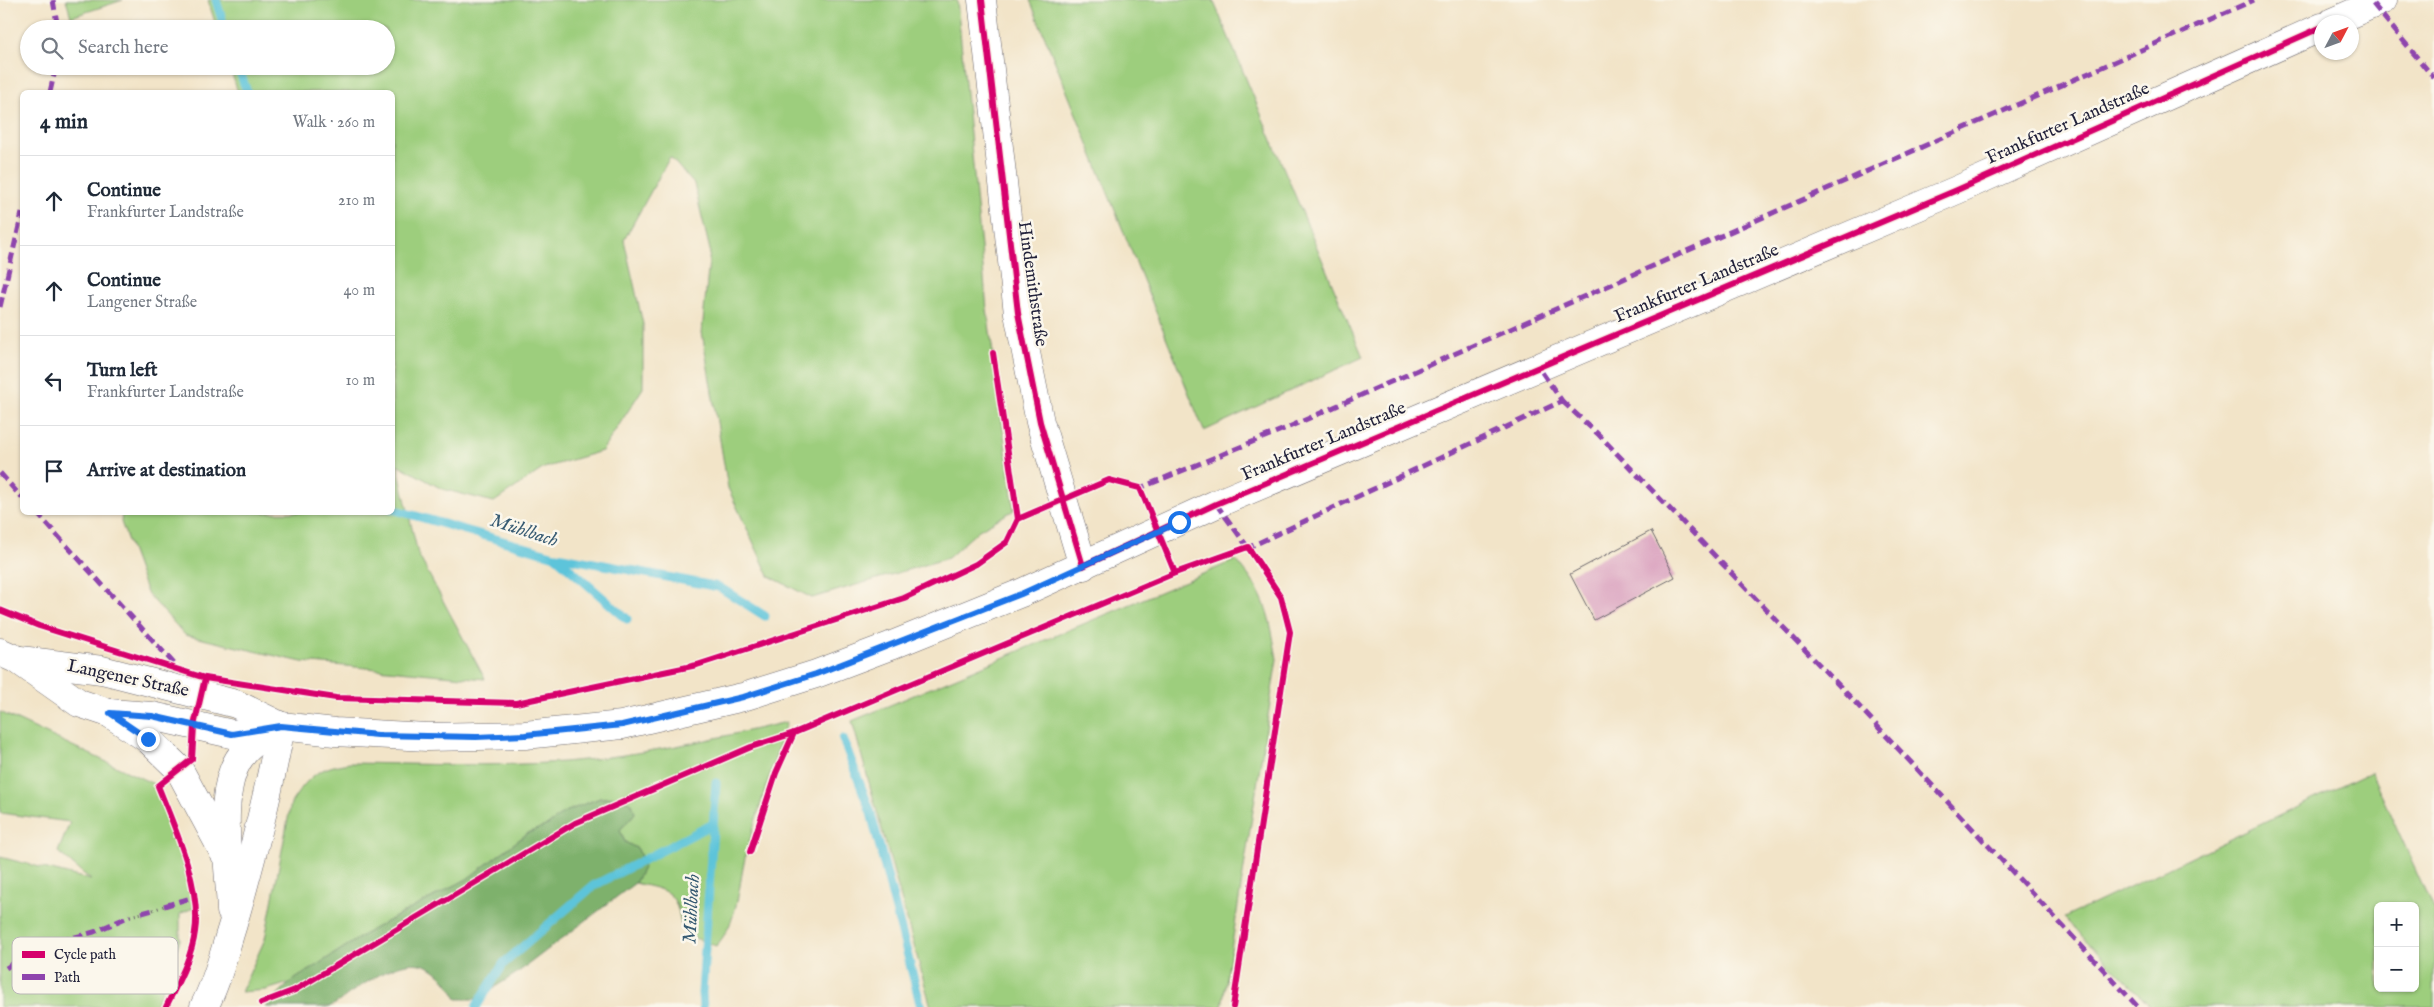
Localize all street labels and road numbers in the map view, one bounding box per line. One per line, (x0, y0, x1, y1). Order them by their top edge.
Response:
street label: Frankfurter Landstraße (1983, 78, 2153, 170)
street label: Hindemithstraße (1012, 220, 1052, 348)
street label: Frankfurter Landstraße (1611, 239, 1783, 329)
street label: Frankfurter Landstraße (1238, 397, 1410, 487)
street label: Langener Straße (65, 655, 191, 703)

